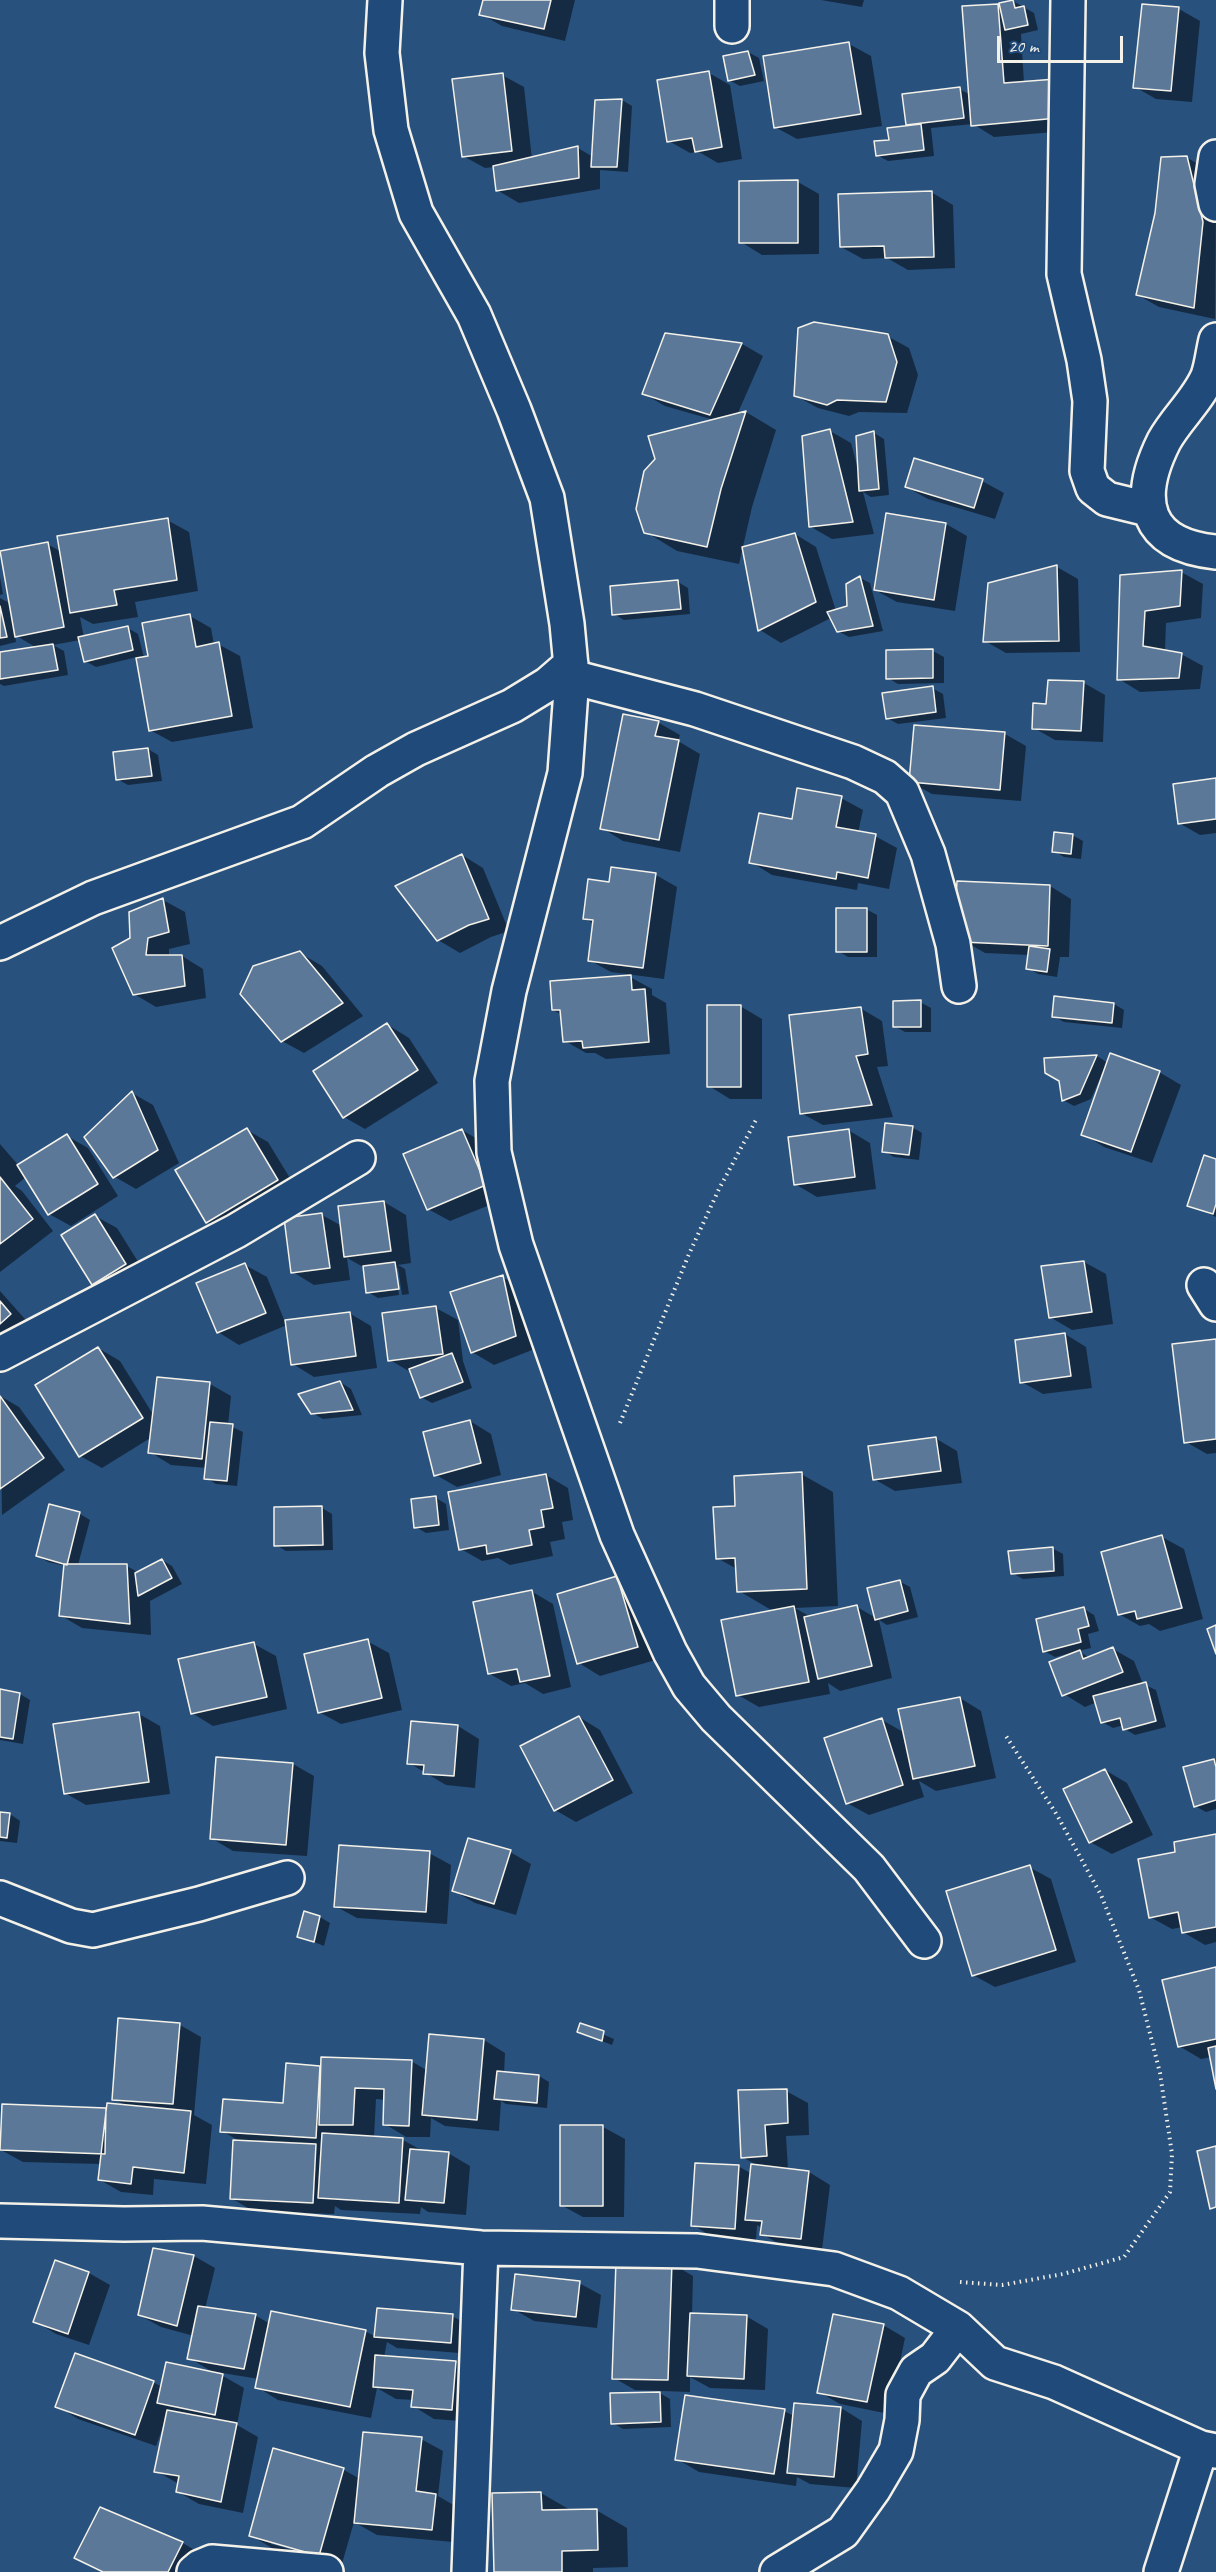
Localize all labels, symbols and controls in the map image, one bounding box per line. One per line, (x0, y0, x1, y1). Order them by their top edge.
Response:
scale bar (1000, 24, 1126, 62)
text: 20 m (1008, 35, 1039, 57)

